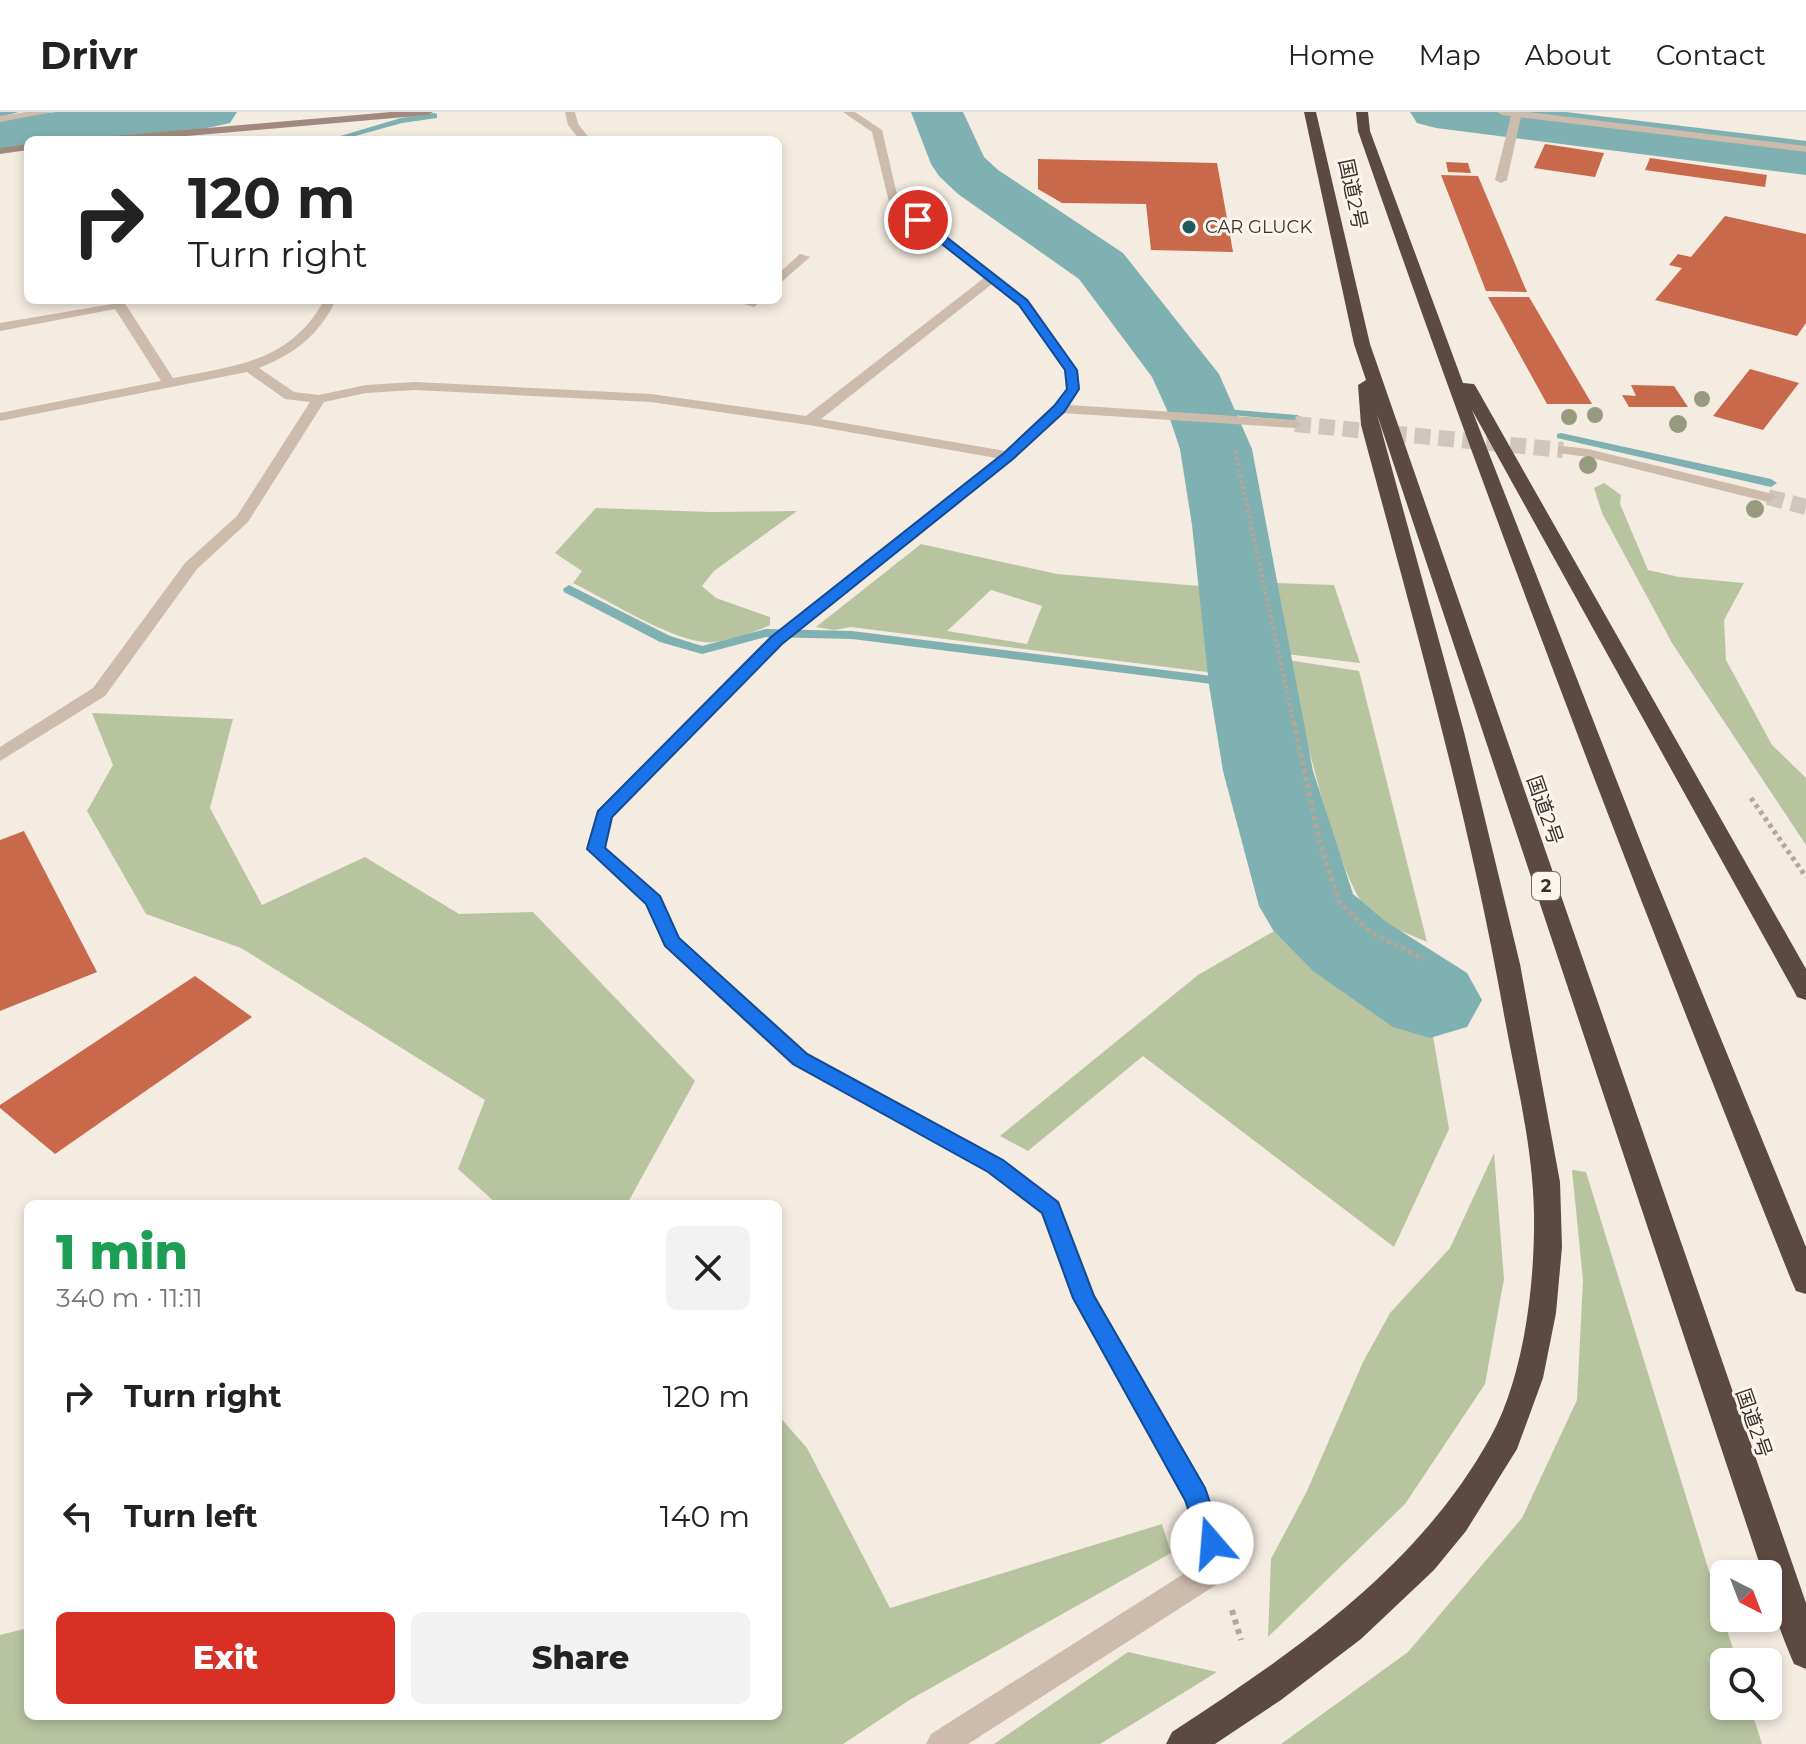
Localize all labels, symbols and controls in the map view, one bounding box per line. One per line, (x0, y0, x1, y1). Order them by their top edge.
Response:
text: Drivr (40, 32, 138, 79)
text: Home (1288, 38, 1375, 72)
text: Map (1419, 38, 1481, 72)
text: About (1525, 38, 1612, 72)
text: Contact (1656, 38, 1766, 72)
street label: 国道2号 (1334, 157, 1372, 231)
text: 120 m (188, 164, 356, 232)
icon: right (56, 168, 160, 272)
pin (884, 186, 952, 254)
icon: arrive (896, 198, 940, 242)
place label: CAR GLUCK (1205, 216, 1312, 238)
marker: CAR GLUCK (1180, 218, 1198, 236)
text: Turn right (188, 232, 368, 276)
street label: 国道2号 (1522, 772, 1568, 848)
road number: 2 (1532, 872, 1560, 900)
text: 1 min (56, 1223, 188, 1281)
button: close (666, 1226, 750, 1310)
text: 340 m · 11:11 (56, 1282, 203, 1314)
icon: right (56, 1374, 100, 1418)
text: Turn right (124, 1378, 281, 1415)
text: 120 m (663, 1378, 750, 1415)
street label: 国道2号 (1731, 1385, 1777, 1461)
icon: left (56, 1494, 100, 1538)
text: Turn left (124, 1498, 257, 1535)
text: 140 m (660, 1498, 750, 1535)
position arrow (1170, 1501, 1254, 1585)
north arrow (1710, 1560, 1782, 1632)
map controls (1710, 1560, 1782, 1720)
button: Exit (56, 1612, 395, 1704)
button: Share (411, 1612, 750, 1704)
button: search (1710, 1648, 1782, 1720)

